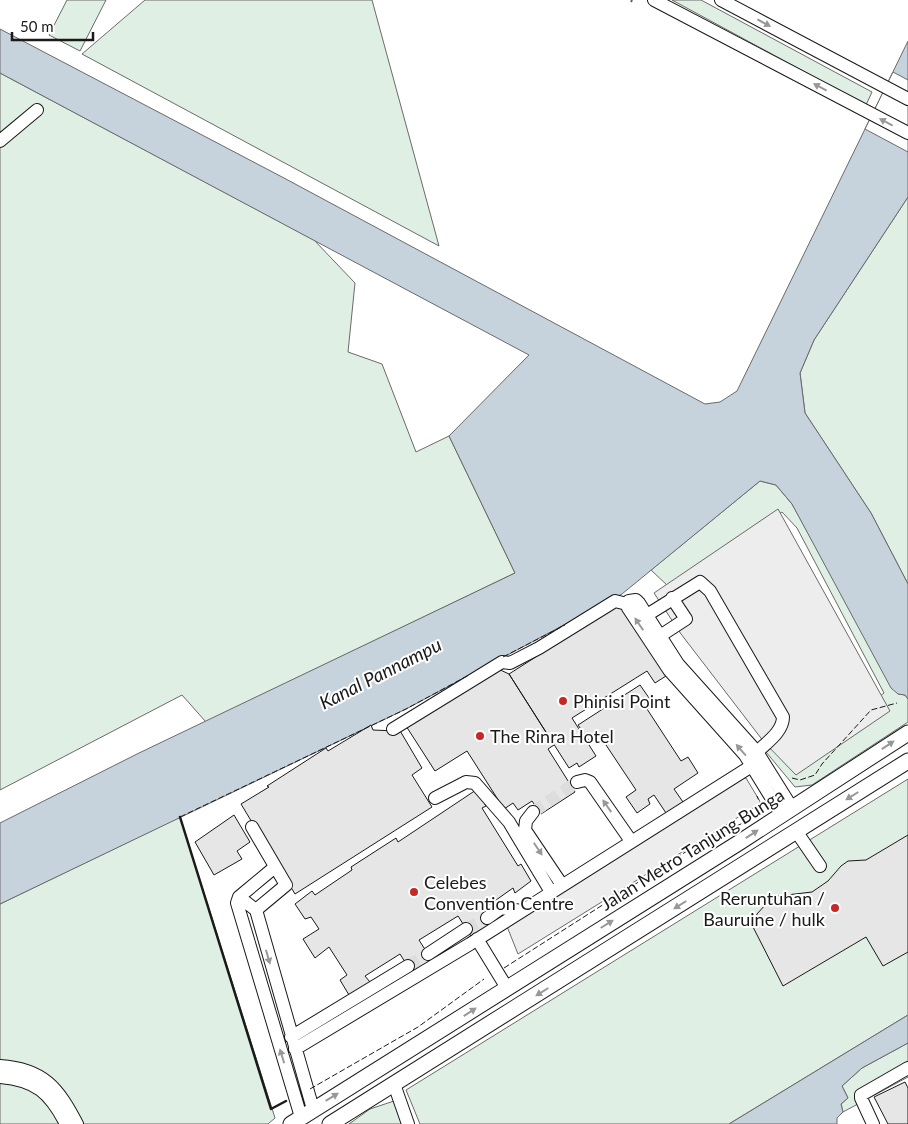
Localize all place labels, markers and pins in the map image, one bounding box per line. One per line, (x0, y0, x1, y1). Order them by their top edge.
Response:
place label: Phinisi Point (573, 690, 671, 712)
marker: Phinisi Point (557, 695, 569, 707)
place label: The Rinra Hotel (490, 725, 614, 747)
marker: The Rinra Hotel (474, 730, 486, 742)
place label: Celebes Convention Centre (424, 871, 574, 914)
marker: Celebes Convention Centre (408, 886, 420, 898)
place label: Reruntuhan / Bauruine / hulk (703, 887, 826, 930)
marker: Reruntuhan / Bauruine / hulk (829, 902, 841, 914)

